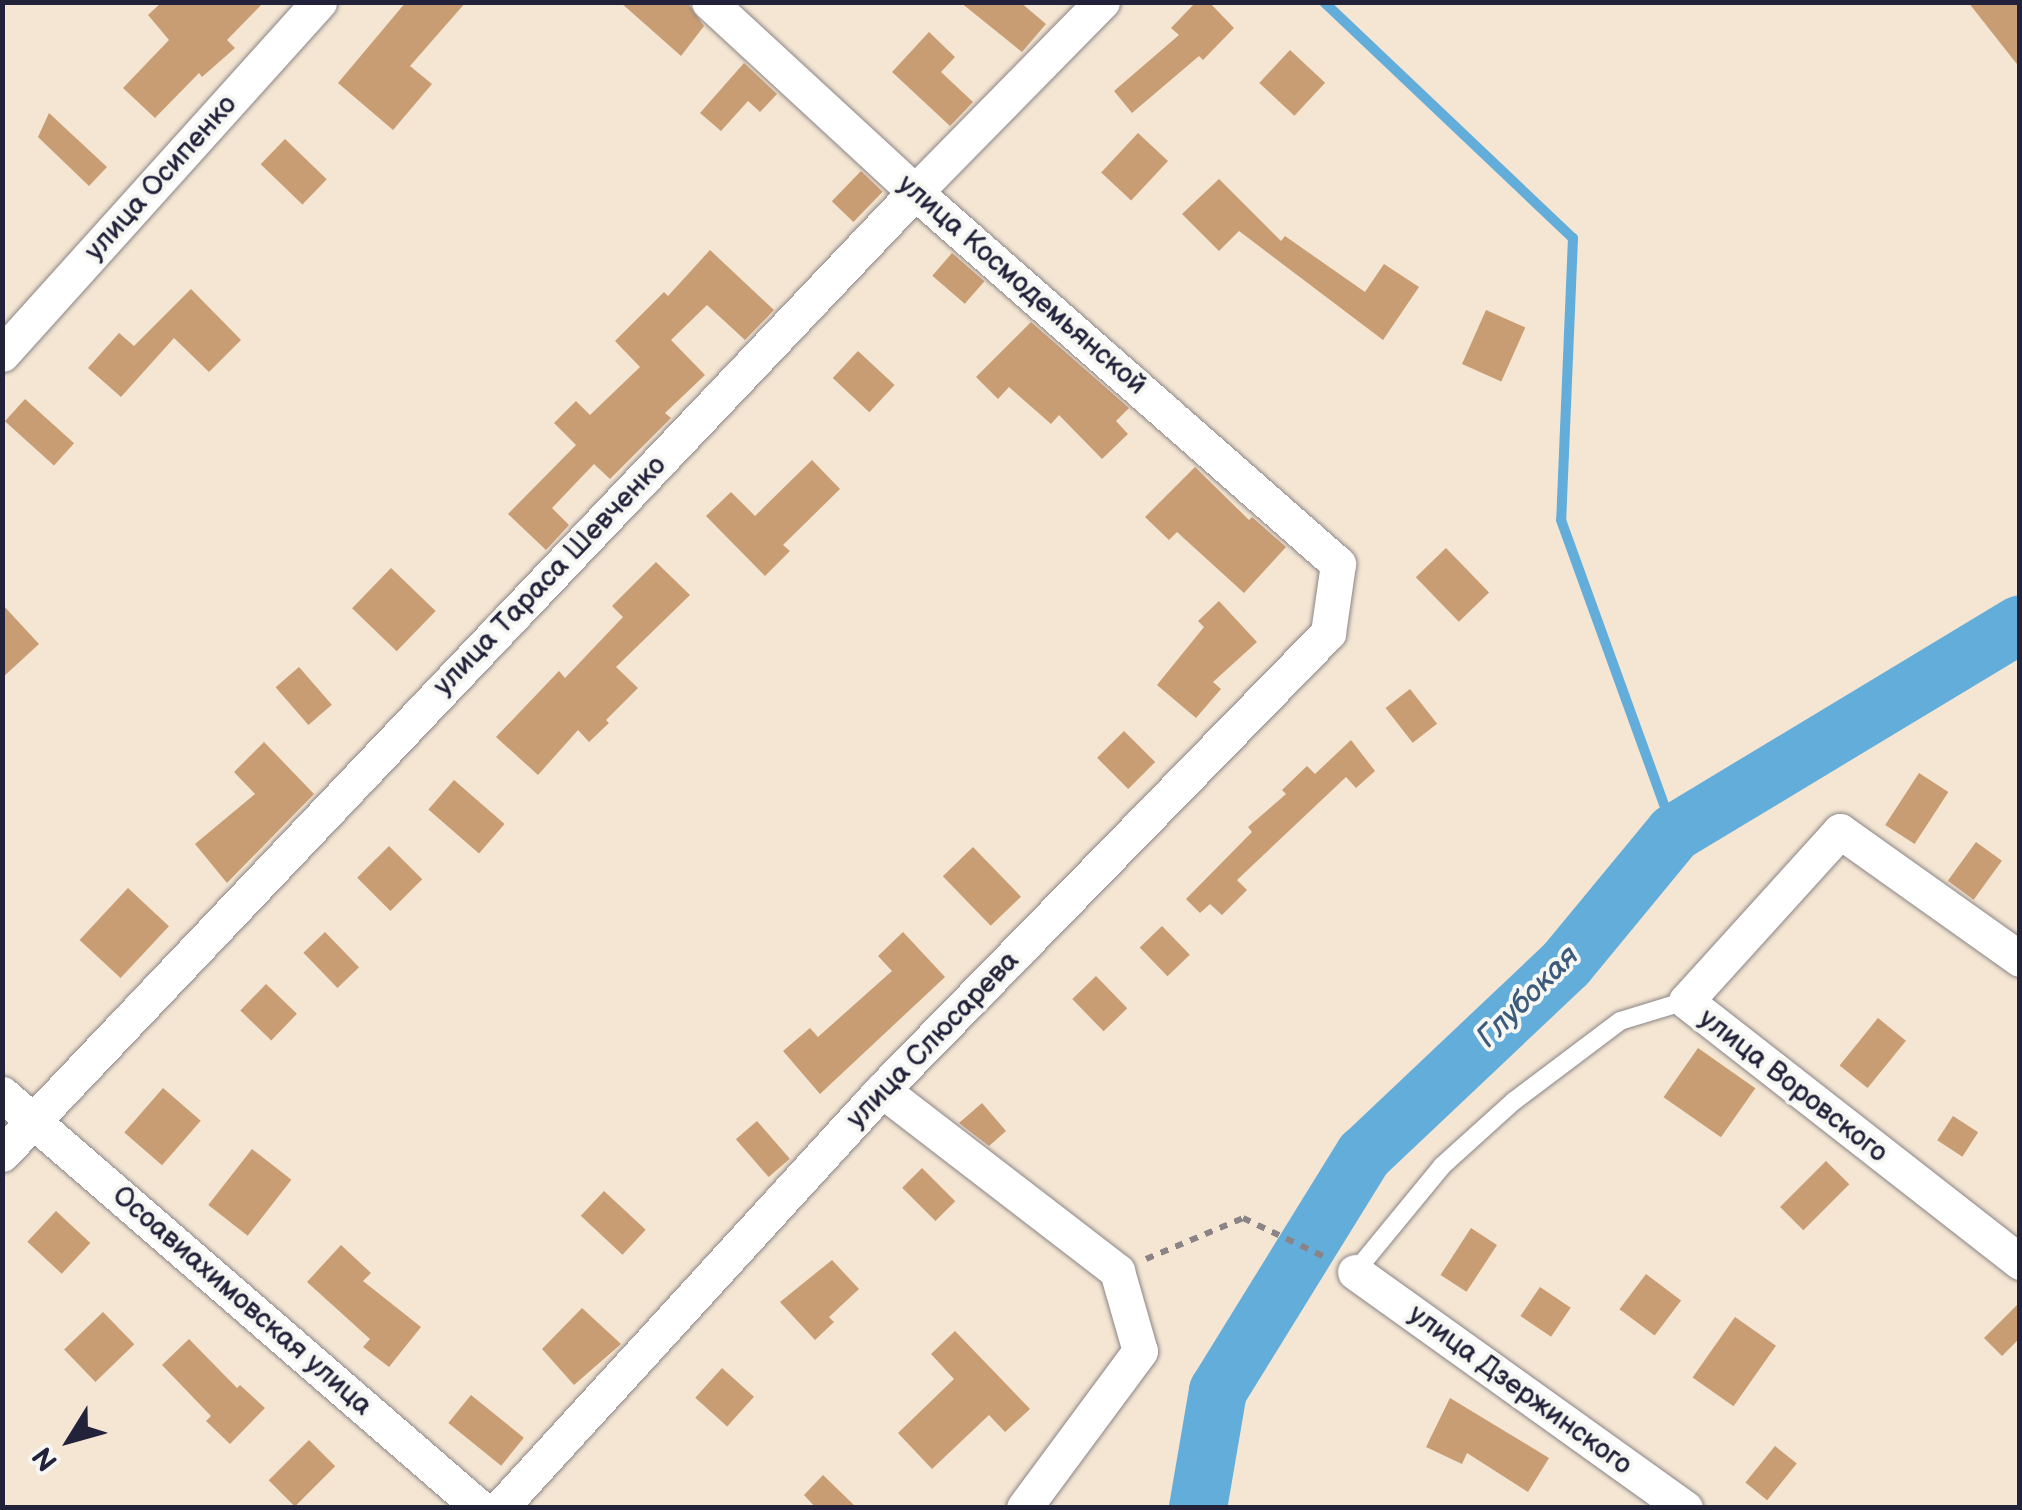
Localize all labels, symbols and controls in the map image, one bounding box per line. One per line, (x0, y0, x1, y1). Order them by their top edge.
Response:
street label: улица Осипенко (78, 88, 244, 268)
street label: улица Космодемьянской (891, 168, 1153, 402)
street label: улица Тараса Шевченко (427, 449, 673, 703)
water label: Глубокая (1469, 938, 1587, 1056)
street label: улица Слюсарева (840, 944, 1026, 1136)
street label: улица Воровского (1692, 1002, 1894, 1170)
street label: Осоавиахимовская улица (105, 1179, 379, 1423)
street label: улица Дзержинского (1402, 1298, 1638, 1482)
north arrow (20, 1390, 120, 1490)
text: N (26, 1440, 65, 1477)

